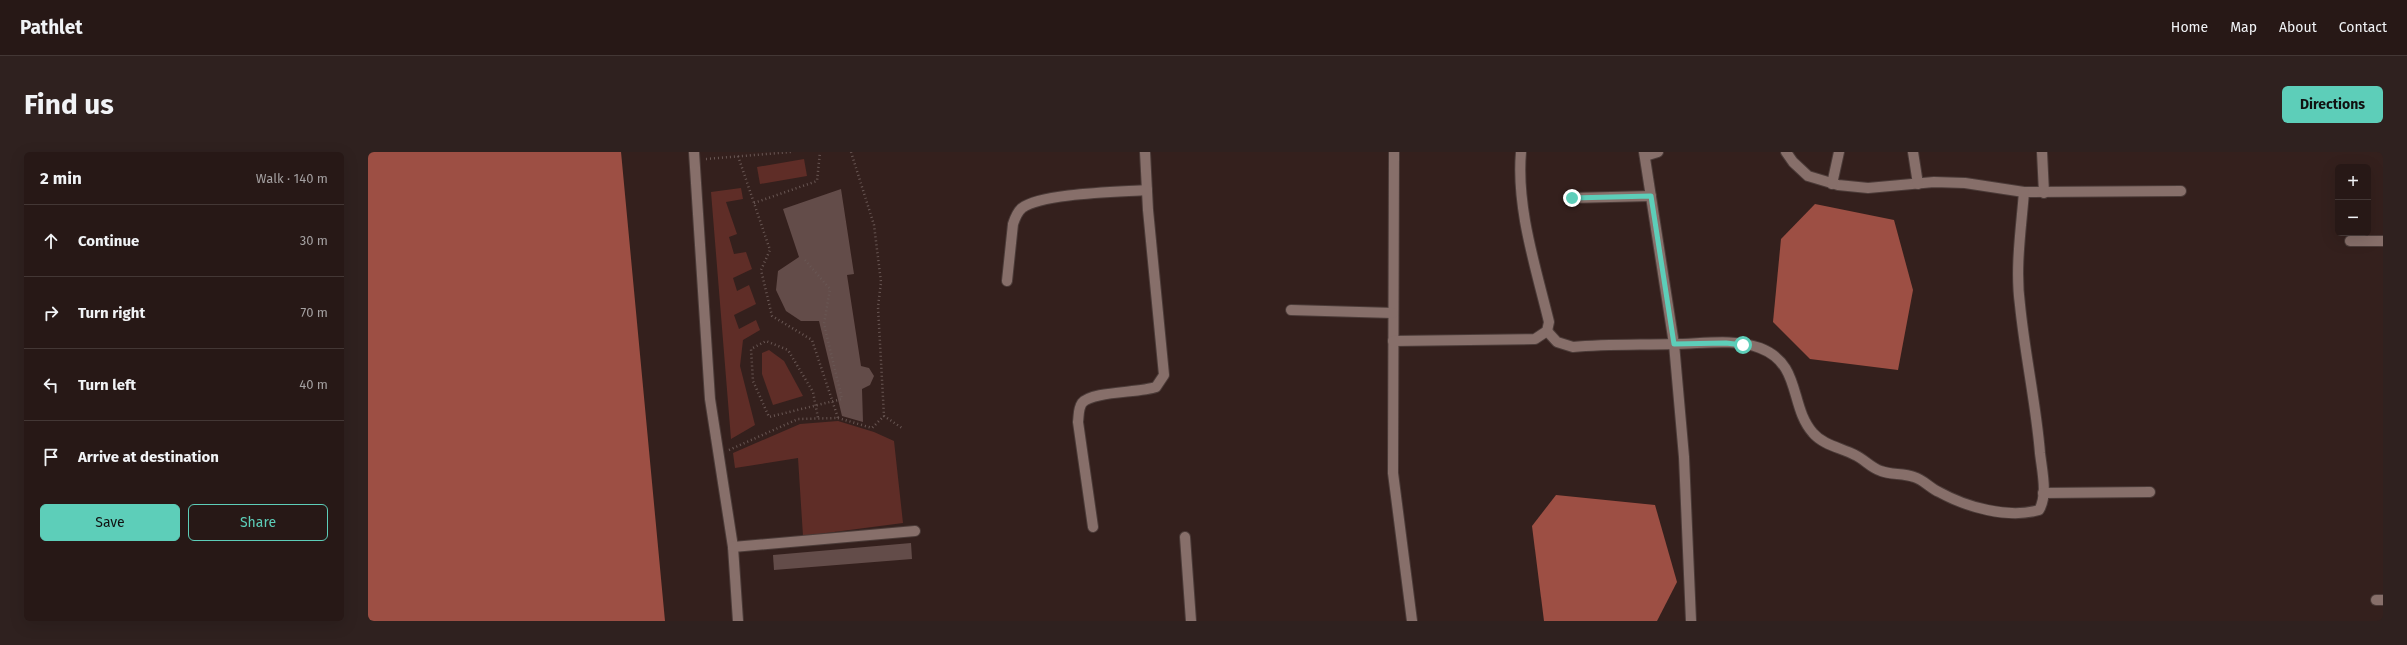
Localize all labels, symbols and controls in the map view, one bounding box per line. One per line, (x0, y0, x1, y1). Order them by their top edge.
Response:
text: Pathlet (20, 16, 83, 39)
text: Home (2171, 19, 2208, 36)
text: Map (2230, 19, 2257, 36)
text: About (2279, 19, 2317, 36)
text: Contact (2339, 19, 2387, 36)
button: Directions (2282, 86, 2383, 123)
text: Find us (24, 88, 114, 121)
map controls (2335, 164, 2371, 236)
button: + (2335, 164, 2371, 200)
text: 2 min (40, 168, 82, 189)
text: Walk · 140 m (256, 171, 328, 186)
route end (1563, 189, 1581, 207)
button: − (2335, 200, 2371, 236)
icon: ahead (40, 230, 62, 252)
text: Continue (78, 232, 139, 250)
text: 30 m (300, 233, 328, 248)
icon: right (40, 302, 62, 324)
text: Turn right (78, 304, 145, 322)
text: 70 m (301, 305, 328, 320)
route start (1734, 336, 1752, 354)
icon: left (40, 374, 62, 396)
text: Turn left (78, 376, 136, 394)
text: 40 m (299, 377, 328, 392)
icon: arrive (40, 446, 62, 468)
text: Arrive at destination (78, 448, 219, 466)
button: Save (40, 504, 180, 541)
button: Share (188, 504, 328, 541)

